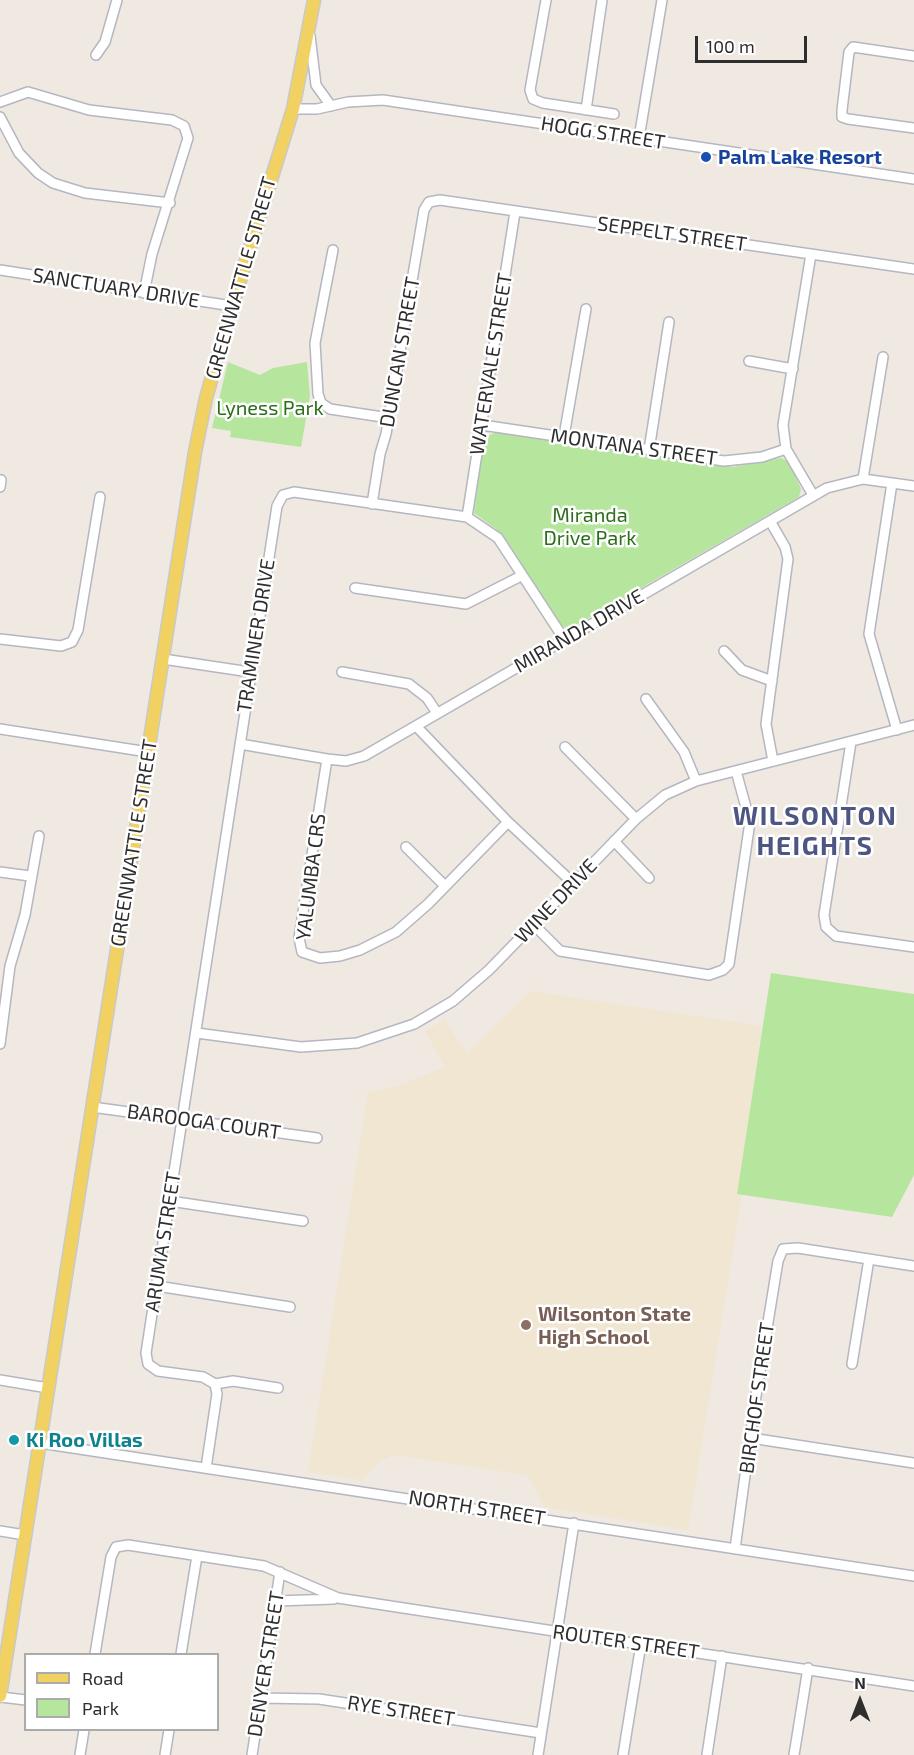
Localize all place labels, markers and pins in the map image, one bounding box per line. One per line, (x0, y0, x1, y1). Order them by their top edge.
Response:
place label: Palm Lake Resort (718, 145, 882, 169)
marker: Palm Lake Resort (699, 150, 713, 164)
place label: Wilsonton State High School (538, 1302, 691, 1349)
marker: Wilsonton State High School (519, 1318, 533, 1332)
place label: Ki Roo Villas (26, 1428, 143, 1452)
marker: Ki Roo Villas (7, 1433, 21, 1447)

